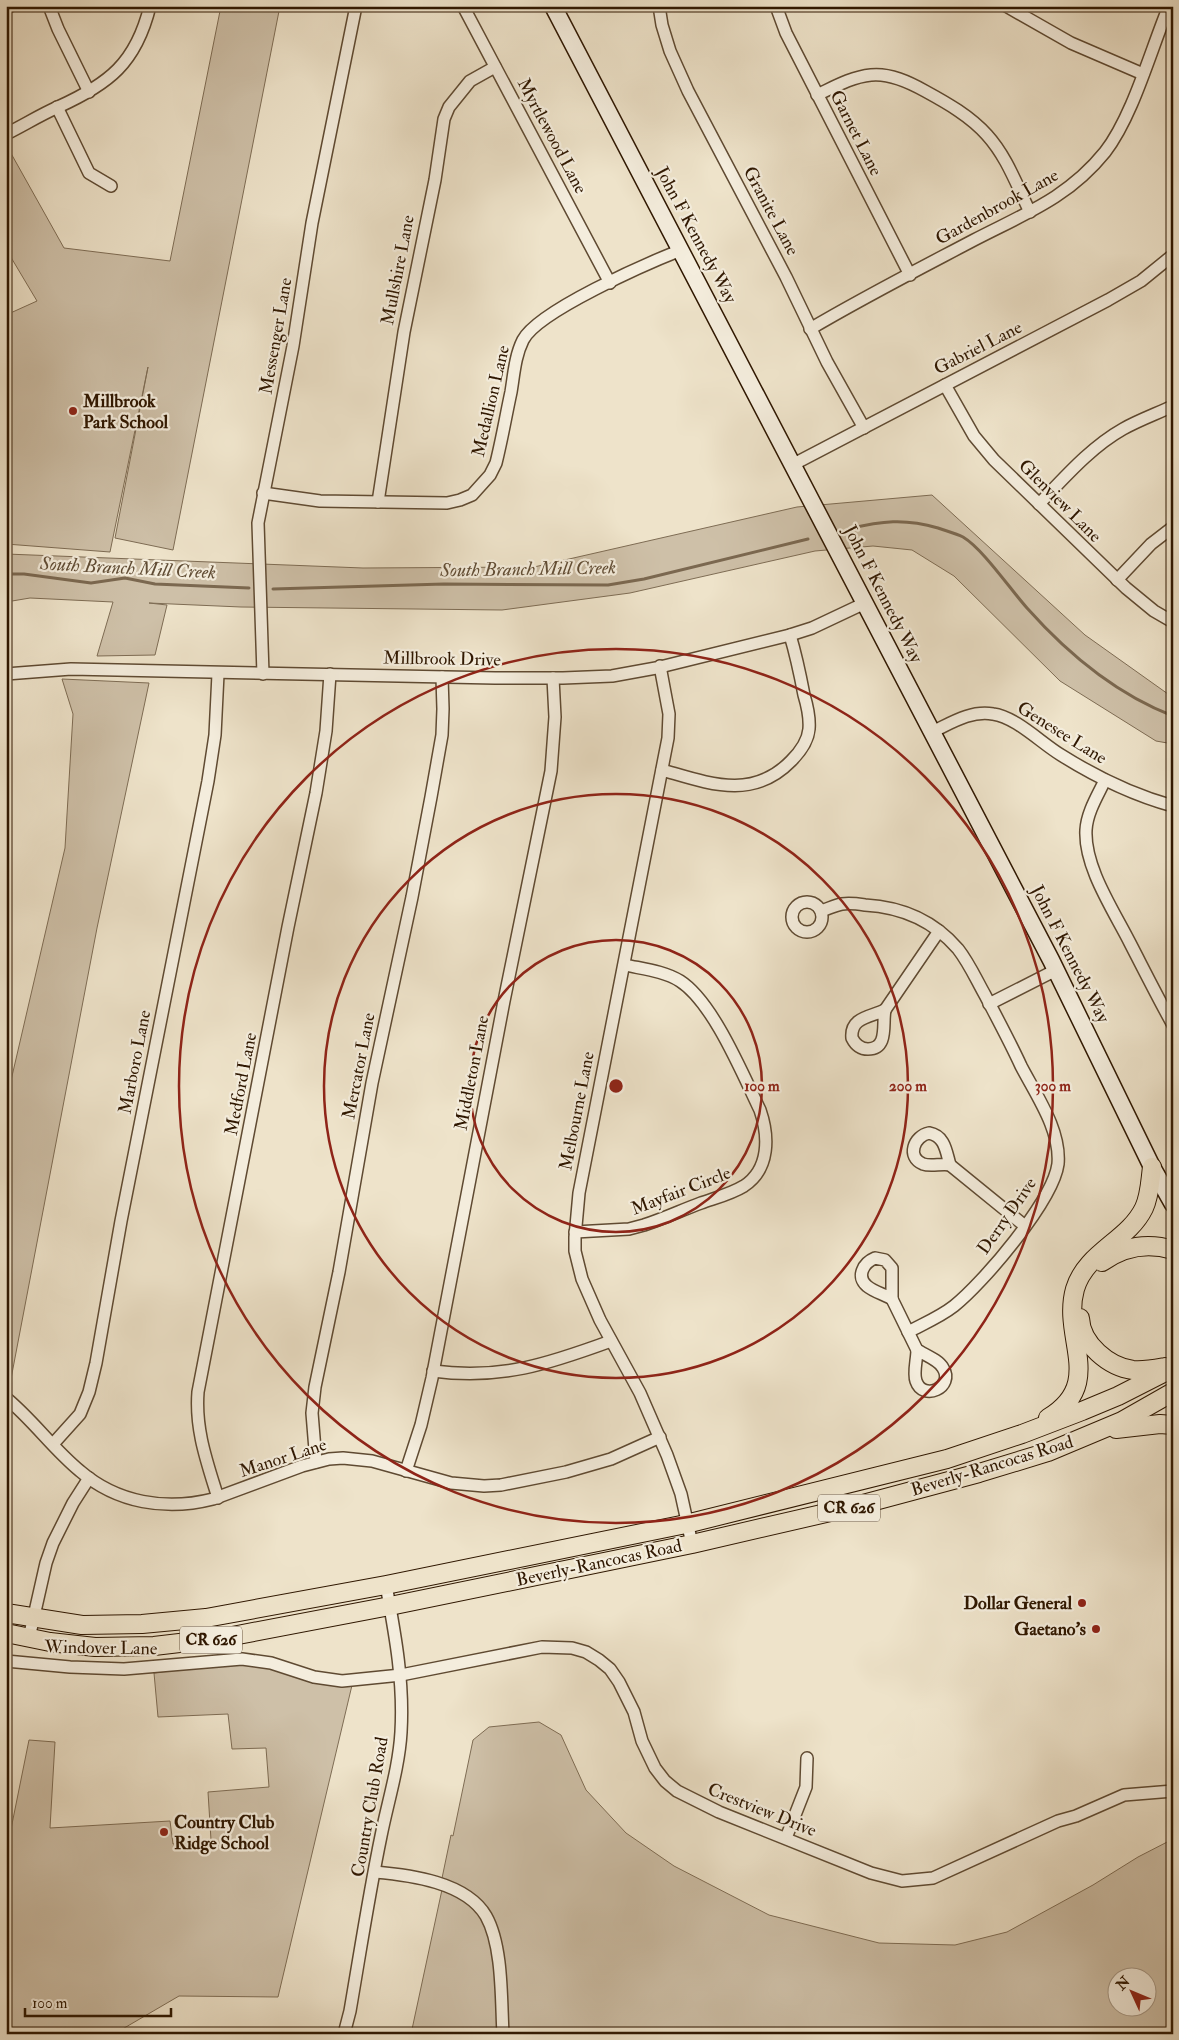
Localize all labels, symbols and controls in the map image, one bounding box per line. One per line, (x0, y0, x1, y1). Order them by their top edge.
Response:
street label: Myrtlewood Lane (512, 74, 592, 198)
street label: Garnet Lane (825, 86, 888, 180)
street label: John F Kennedy Way (650, 162, 742, 308)
street label: Granite Lane (738, 163, 804, 260)
street label: Gardenbrook Lane (931, 163, 1063, 250)
street label: Mullshire Lane (376, 213, 420, 327)
street label: Messenger Lane (254, 275, 298, 396)
street label: Gabriel Lane (930, 316, 1026, 380)
street label: Medallion Lane (467, 343, 515, 459)
place label: Millbrook Park School (82, 390, 169, 434)
marker: Millbrook Park School (67, 405, 79, 417)
street label: Glenview Lane (1014, 455, 1107, 548)
street label: John F Kennedy Way (838, 520, 928, 668)
water label: South Branch Mill Creek (39, 551, 217, 585)
water label: South Branch Mill Creek (439, 555, 616, 583)
street label: Millbrook Drive (383, 646, 501, 672)
street label: Genesee Lane (1013, 696, 1112, 770)
street label: John F Kennedy Way (1025, 880, 1115, 1028)
street label: Marboro Lane (114, 1008, 156, 1116)
street label: Mercator Lane (337, 1010, 381, 1121)
street label: Middleton Lane (450, 1013, 495, 1132)
street label: Medford Lane (220, 1030, 262, 1137)
street label: Melbourne Lane (554, 1049, 600, 1172)
centre of rings (607, 1077, 625, 1095)
text: 100 m (744, 1077, 780, 1096)
text: 200 m (889, 1077, 927, 1096)
text: 300 m (1035, 1077, 1071, 1096)
street label: Mayfair Circle (628, 1161, 734, 1221)
street label: Derry Drive (972, 1173, 1042, 1259)
street label: Beverly-Rancocas Road (908, 1430, 1076, 1502)
street label: Manor Lane (236, 1433, 330, 1483)
road number: CR 626 (818, 1495, 880, 1522)
street label: Beverly-Rancocas Road (514, 1534, 684, 1592)
place label: Dollar General (963, 1592, 1072, 1615)
marker: Dollar General (1076, 1597, 1088, 1609)
place label: Gaetano's (1014, 1618, 1086, 1641)
marker: Gaetano's (1090, 1623, 1102, 1635)
road number: CR 626 (180, 1626, 242, 1654)
street label: Windover Lane (44, 1636, 158, 1660)
street label: Country Club Road (346, 1735, 394, 1879)
street label: Crestview Drive (704, 1778, 820, 1842)
place label: Country Club Ridge School (174, 1811, 275, 1855)
marker: Country Club Ridge School (158, 1826, 170, 1838)
north arrow (1106, 1968, 1156, 2018)
text: N (1112, 1973, 1134, 1994)
scale bar (25, 1985, 171, 2017)
text: 100 m (32, 1994, 68, 2013)

